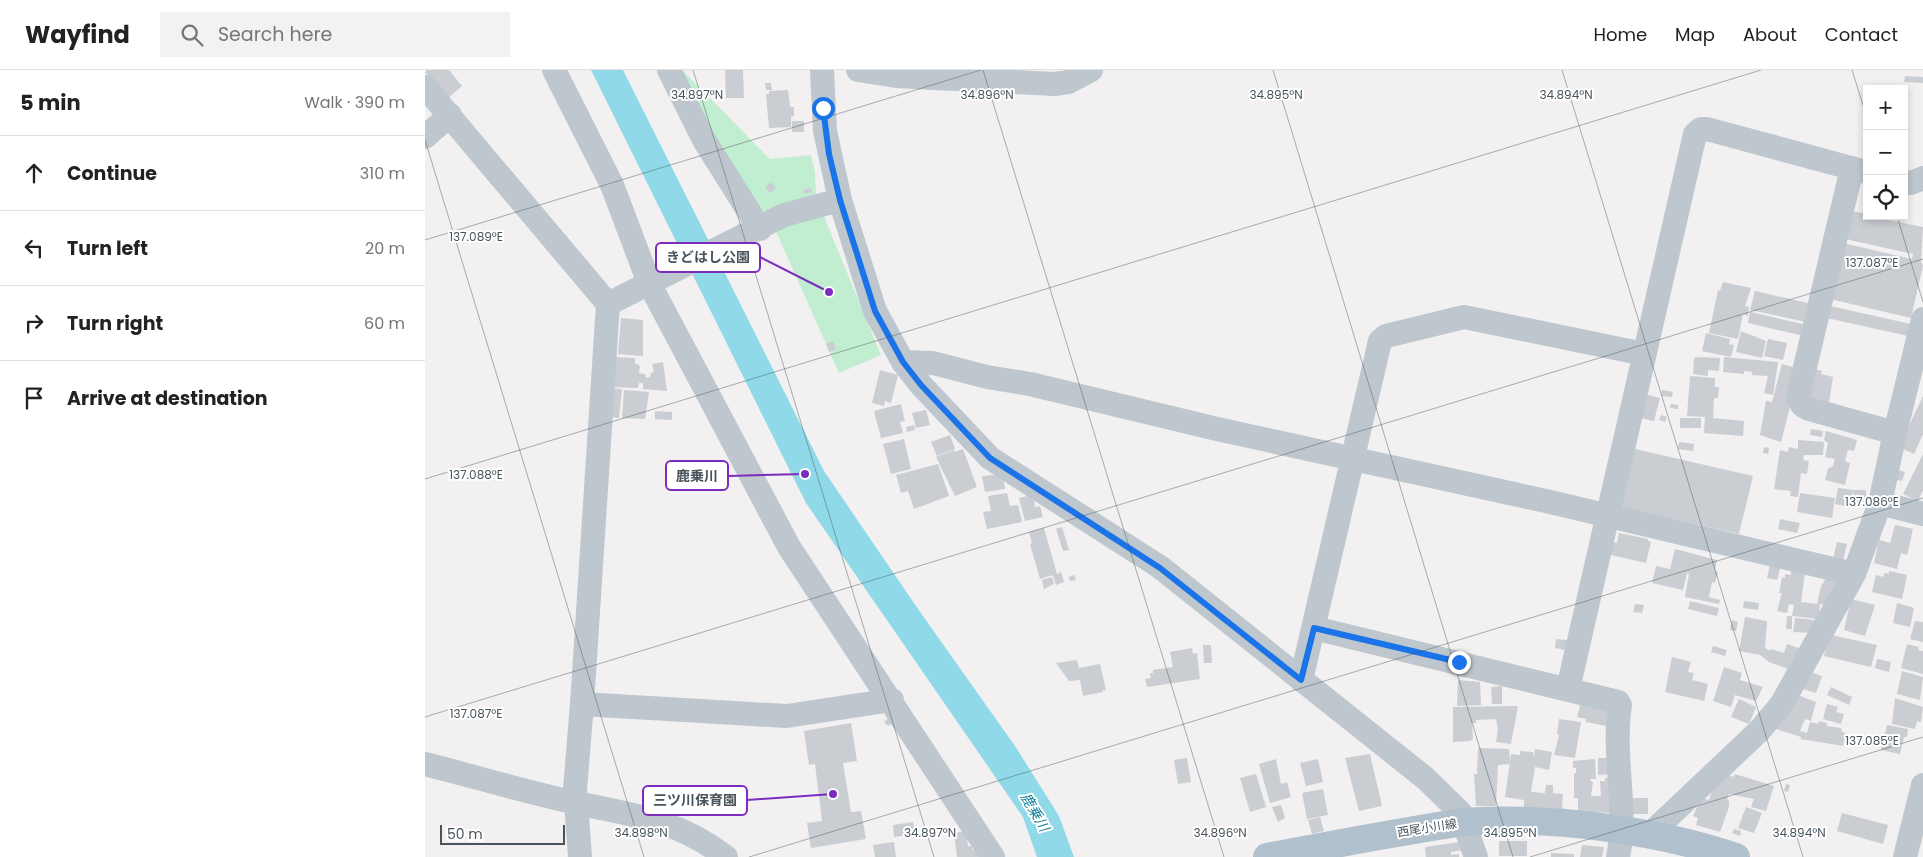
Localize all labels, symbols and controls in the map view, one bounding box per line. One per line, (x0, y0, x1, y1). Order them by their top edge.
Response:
search box (160, 12, 510, 57)
text: Wayfind (25, 18, 130, 51)
icon: search (178, 21, 206, 49)
text: Search here (218, 21, 332, 48)
text: Home (1593, 22, 1647, 47)
text: Map (1675, 22, 1715, 47)
text: About (1743, 22, 1797, 47)
text: Contact (1825, 22, 1898, 47)
map controls (1863, 85, 1908, 220)
button: + (1863, 85, 1908, 130)
text: 34.897°N (671, 86, 723, 103)
text: 34.896°N (960, 86, 1014, 103)
text: 34.895°N (1249, 86, 1303, 103)
text: 34.894°N (1539, 86, 1593, 103)
text: 5 min (20, 88, 81, 117)
text: Walk · 390 m (304, 91, 405, 114)
route start (812, 97, 835, 120)
button: − (1863, 130, 1908, 175)
icon: ahead (20, 159, 48, 187)
text: Continue (67, 160, 157, 187)
text: 310 m (360, 162, 405, 185)
button: locate (1863, 175, 1908, 220)
text: 137.089°E (449, 228, 503, 245)
icon: left (20, 234, 48, 262)
text: Turn left (67, 235, 148, 262)
text: 20 m (365, 237, 405, 260)
callout: きどはし公園 (656, 243, 760, 272)
text: きどはし公園 (666, 247, 750, 267)
text: 137.087°E (1846, 254, 1898, 271)
icon: right (20, 309, 48, 337)
text: Turn right (67, 310, 163, 337)
text: 60 m (364, 312, 405, 335)
icon: arrive (20, 384, 48, 412)
text: Arrive at destination (67, 385, 268, 412)
callout: 鹿乗川 (666, 461, 728, 490)
text: 137.088°E (449, 466, 503, 483)
text: 鹿乗川 (676, 466, 718, 486)
text: 137.086°E (1845, 493, 1899, 510)
route end (1448, 651, 1471, 674)
text: 137.087°E (450, 705, 502, 722)
text: 137.085°E (1845, 732, 1899, 749)
callout: 三ツ川保育園 (643, 786, 747, 815)
water label: 鹿乗川 (1016, 789, 1055, 837)
text: 三ツ川保育園 (653, 790, 737, 810)
street label: 西尾小川線 (1396, 814, 1458, 841)
scale bar (440, 822, 565, 845)
text: 50 m (447, 824, 483, 844)
text: 34.898°N (614, 824, 668, 841)
text: 34.897°N (904, 824, 956, 841)
text: 34.896°N (1193, 824, 1247, 841)
text: 34.895°N (1483, 824, 1537, 841)
text: 34.894°N (1772, 824, 1826, 841)

